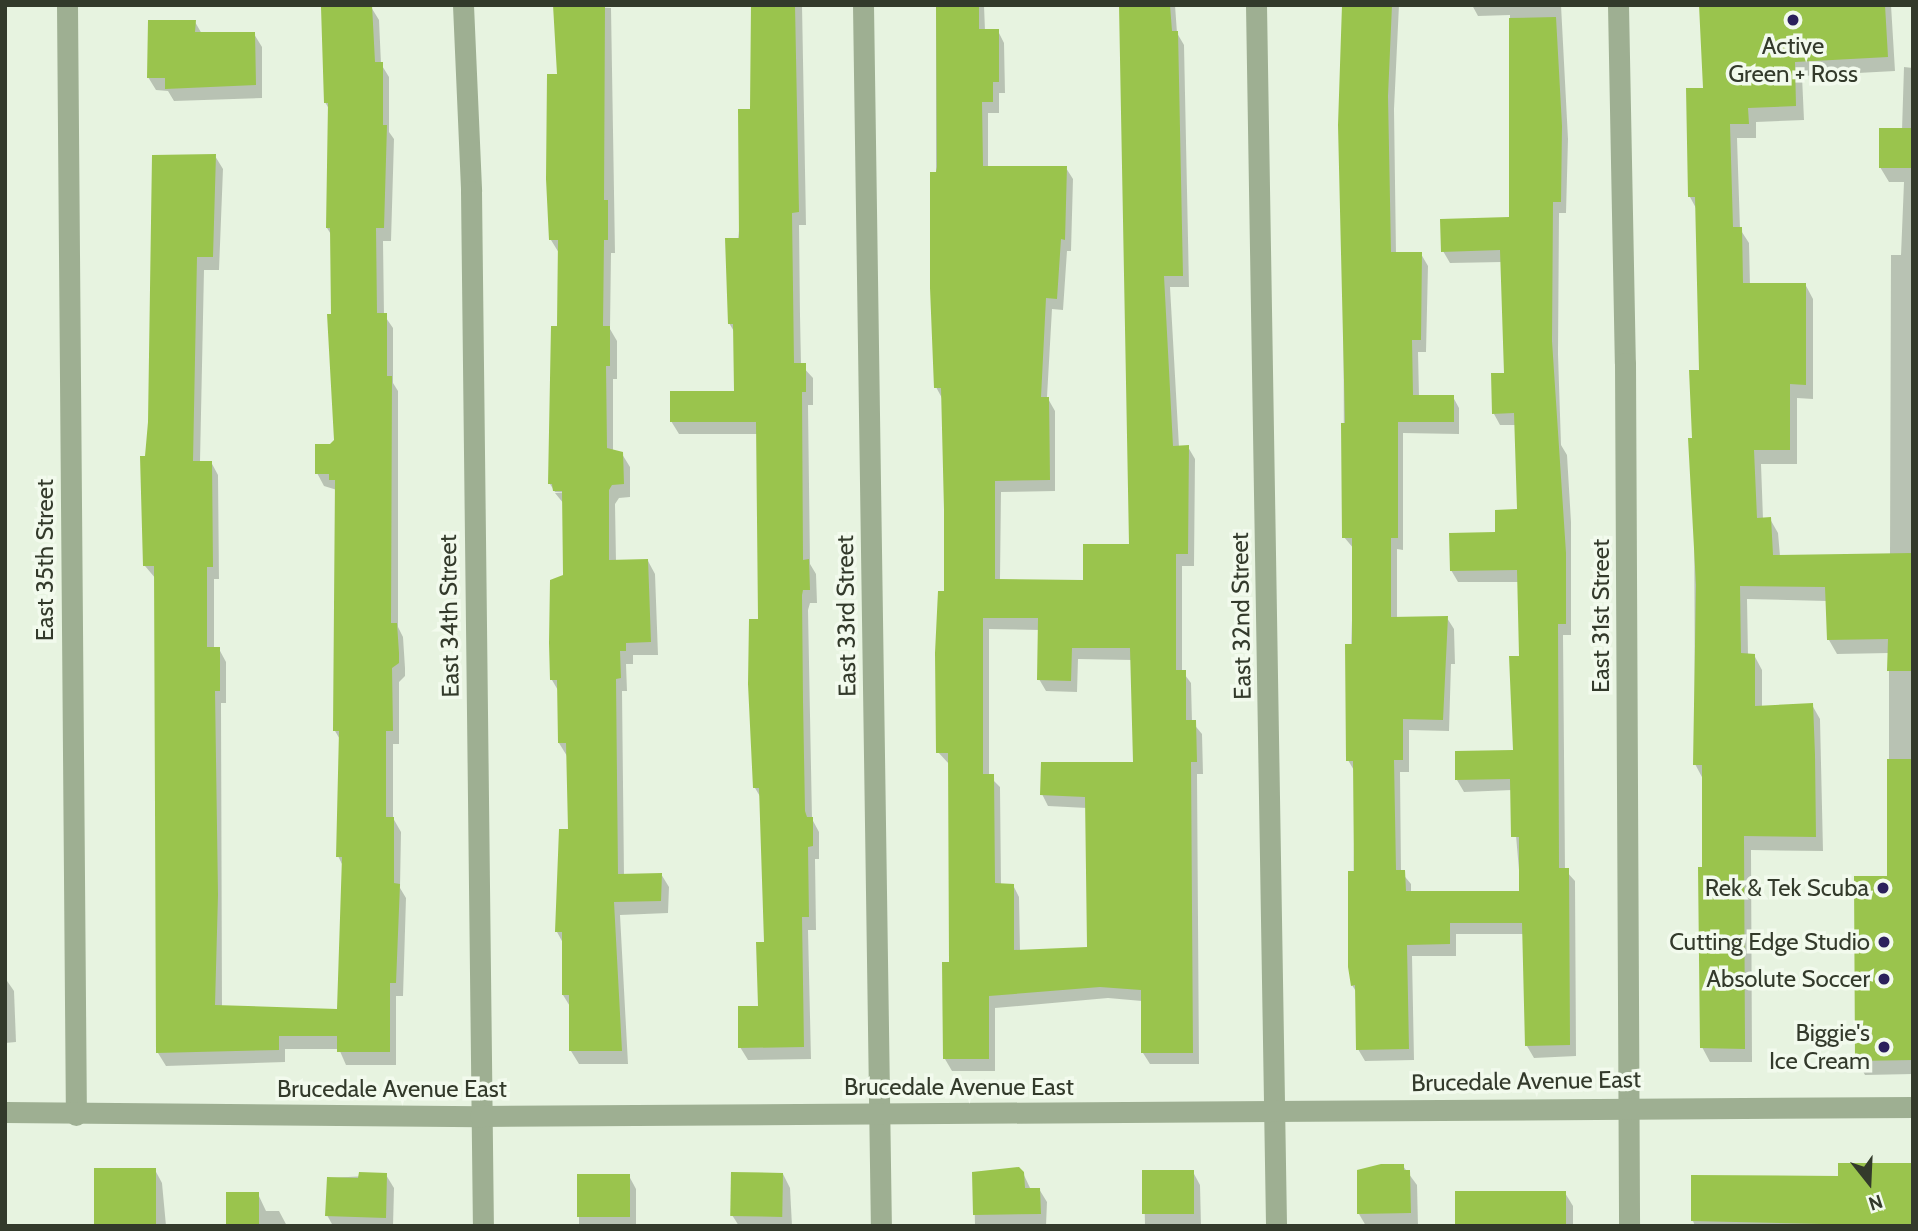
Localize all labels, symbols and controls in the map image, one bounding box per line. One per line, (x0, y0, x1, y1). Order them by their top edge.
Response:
marker: Active Green + Ross (1785, 12, 1801, 28)
place label: Active Green + Ross (1728, 32, 1858, 88)
street label: East 35th Street (31, 479, 59, 641)
street label: East 32nd Street (1225, 532, 1257, 700)
street label: East 34th Street (433, 534, 465, 698)
street label: East 33rd Street (830, 535, 862, 697)
street label: East 31st Street (1587, 539, 1615, 693)
place label: Rek & Tek Scuba (1705, 874, 1869, 902)
marker: Rek & Tek Scuba (1875, 880, 1891, 896)
place label: Cutting Edge Studio (1669, 928, 1870, 956)
marker: Cutting Edge Studio (1876, 934, 1892, 950)
place label: Absolute Soccer (1706, 965, 1870, 993)
marker: Absolute Soccer (1876, 971, 1892, 987)
place label: Biggie's Ice Cream (1769, 1019, 1870, 1075)
marker: Biggie's Ice Cream (1876, 1039, 1892, 1055)
street label: Brucedale Avenue East (1411, 1065, 1641, 1097)
street label: Brucedale Avenue East (844, 1073, 1074, 1101)
street label: Brucedale Avenue East (277, 1075, 507, 1103)
north arrow (1834, 1147, 1904, 1217)
text: N (1866, 1189, 1886, 1215)

